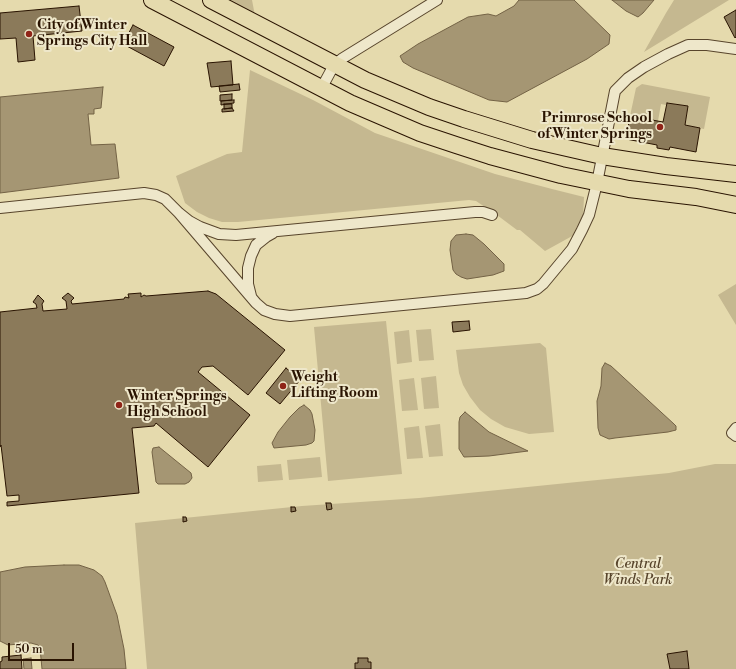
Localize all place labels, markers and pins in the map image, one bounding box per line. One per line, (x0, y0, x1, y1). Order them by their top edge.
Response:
place label: City of Winter Springs City Hall (37, 18, 147, 50)
marker: City of Winter Springs City Hall (24, 29, 34, 39)
place label: Primrose School of Winter Springs (537, 111, 652, 144)
marker: Primrose School of Winter Springs (655, 122, 665, 132)
place label: Weight Lifting Room (291, 370, 378, 402)
marker: Weight Lifting Room (278, 381, 288, 391)
place label: Winter Springs High School (127, 389, 227, 422)
marker: Winter Springs High School (114, 400, 124, 410)

